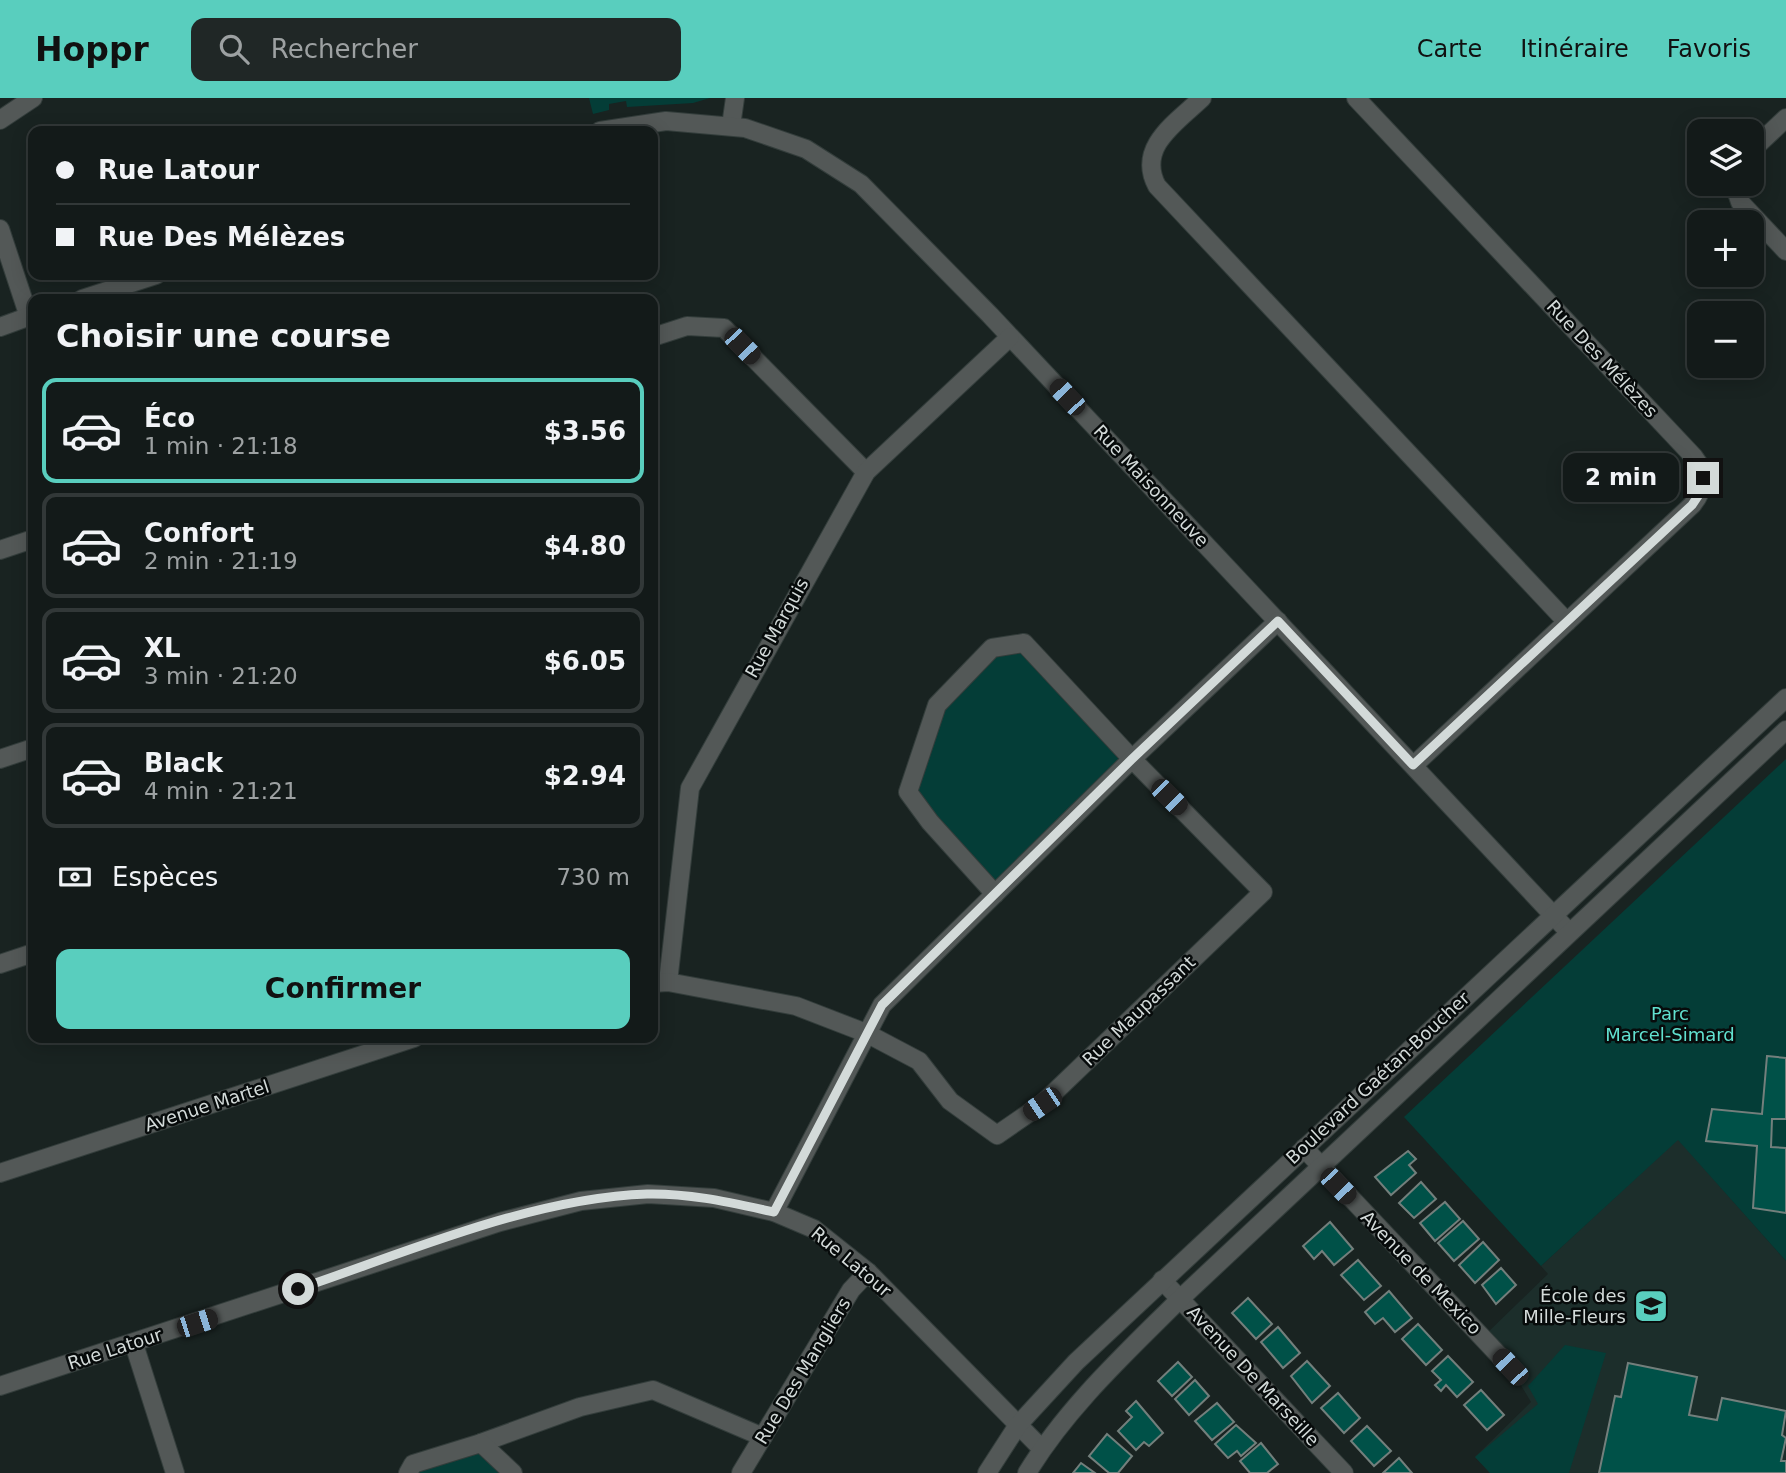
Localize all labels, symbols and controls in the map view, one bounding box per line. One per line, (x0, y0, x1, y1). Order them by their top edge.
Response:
search box (191, 18, 681, 81)
text: Hoppr (35, 30, 149, 69)
icon: search (215, 30, 253, 68)
text: Rechercher (271, 34, 418, 64)
text: Carte (1417, 35, 1482, 63)
text: Itinéraire (1520, 35, 1629, 63)
text: Favoris (1667, 35, 1751, 63)
map controls (1687, 119, 1764, 378)
button: layers (1687, 119, 1764, 196)
text: Rue Latour (98, 155, 259, 185)
button: + (1687, 210, 1764, 287)
text: Rue Des Mélèzes (98, 222, 345, 252)
street label: Rue Des Mélèzes (1543, 296, 1662, 422)
button: − (1687, 301, 1764, 378)
text: Choisir une course (56, 317, 391, 355)
car (720, 324, 765, 368)
car (1045, 374, 1090, 420)
icon: car (60, 399, 123, 462)
text: Éco (144, 403, 195, 433)
text: $3.56 (544, 416, 626, 446)
street label: Rue Maisonneuve (1090, 420, 1213, 551)
text: 1 min · 21:18 (144, 433, 298, 459)
callout: 2 min (1563, 454, 1678, 502)
route end (1687, 462, 1719, 494)
text: 2 min (1585, 464, 1657, 490)
icon: car (60, 514, 123, 577)
text: Confort (144, 518, 254, 548)
text: $4.80 (544, 531, 626, 561)
text: 2 min · 21:19 (144, 548, 298, 574)
street label: Rue Marquis (741, 574, 813, 681)
icon: car (60, 629, 123, 692)
text: XL (144, 633, 181, 663)
text: $6.05 (544, 646, 626, 676)
text: 3 min · 21:20 (144, 663, 298, 689)
icon: car (60, 744, 123, 807)
text: Black (144, 748, 223, 778)
text: $2.94 (544, 761, 626, 791)
car (1147, 775, 1192, 819)
text: 4 min · 21:21 (144, 778, 298, 804)
icon: cash (56, 858, 94, 896)
text: Espèces (112, 862, 218, 892)
text: 730 m (556, 864, 630, 890)
button: Confirmer (56, 949, 630, 1029)
street label: Rue Maupassant (1078, 951, 1199, 1070)
street label: Boulevard Gaétan-Boucher (1282, 987, 1474, 1168)
park label: Parc Marcel-Simard (1605, 1003, 1735, 1045)
street label: Avenue Martel (142, 1075, 272, 1136)
car (1019, 1084, 1066, 1124)
car (1316, 1164, 1361, 1208)
street label: Avenue de Mexico (1357, 1206, 1486, 1339)
street label: Rue Latour (807, 1222, 896, 1301)
route start (282, 1273, 314, 1305)
place label: École des Mille-Fleurs (1523, 1285, 1626, 1327)
school or university icon: École des Mille-Fleurs (1632, 1287, 1670, 1325)
street label: Rue Des Mangliers (751, 1294, 855, 1448)
street label: Avenue De Marseille (1183, 1301, 1324, 1450)
car (174, 1307, 221, 1339)
street label: Rue Latour (65, 1323, 165, 1374)
car (1488, 1344, 1533, 1390)

